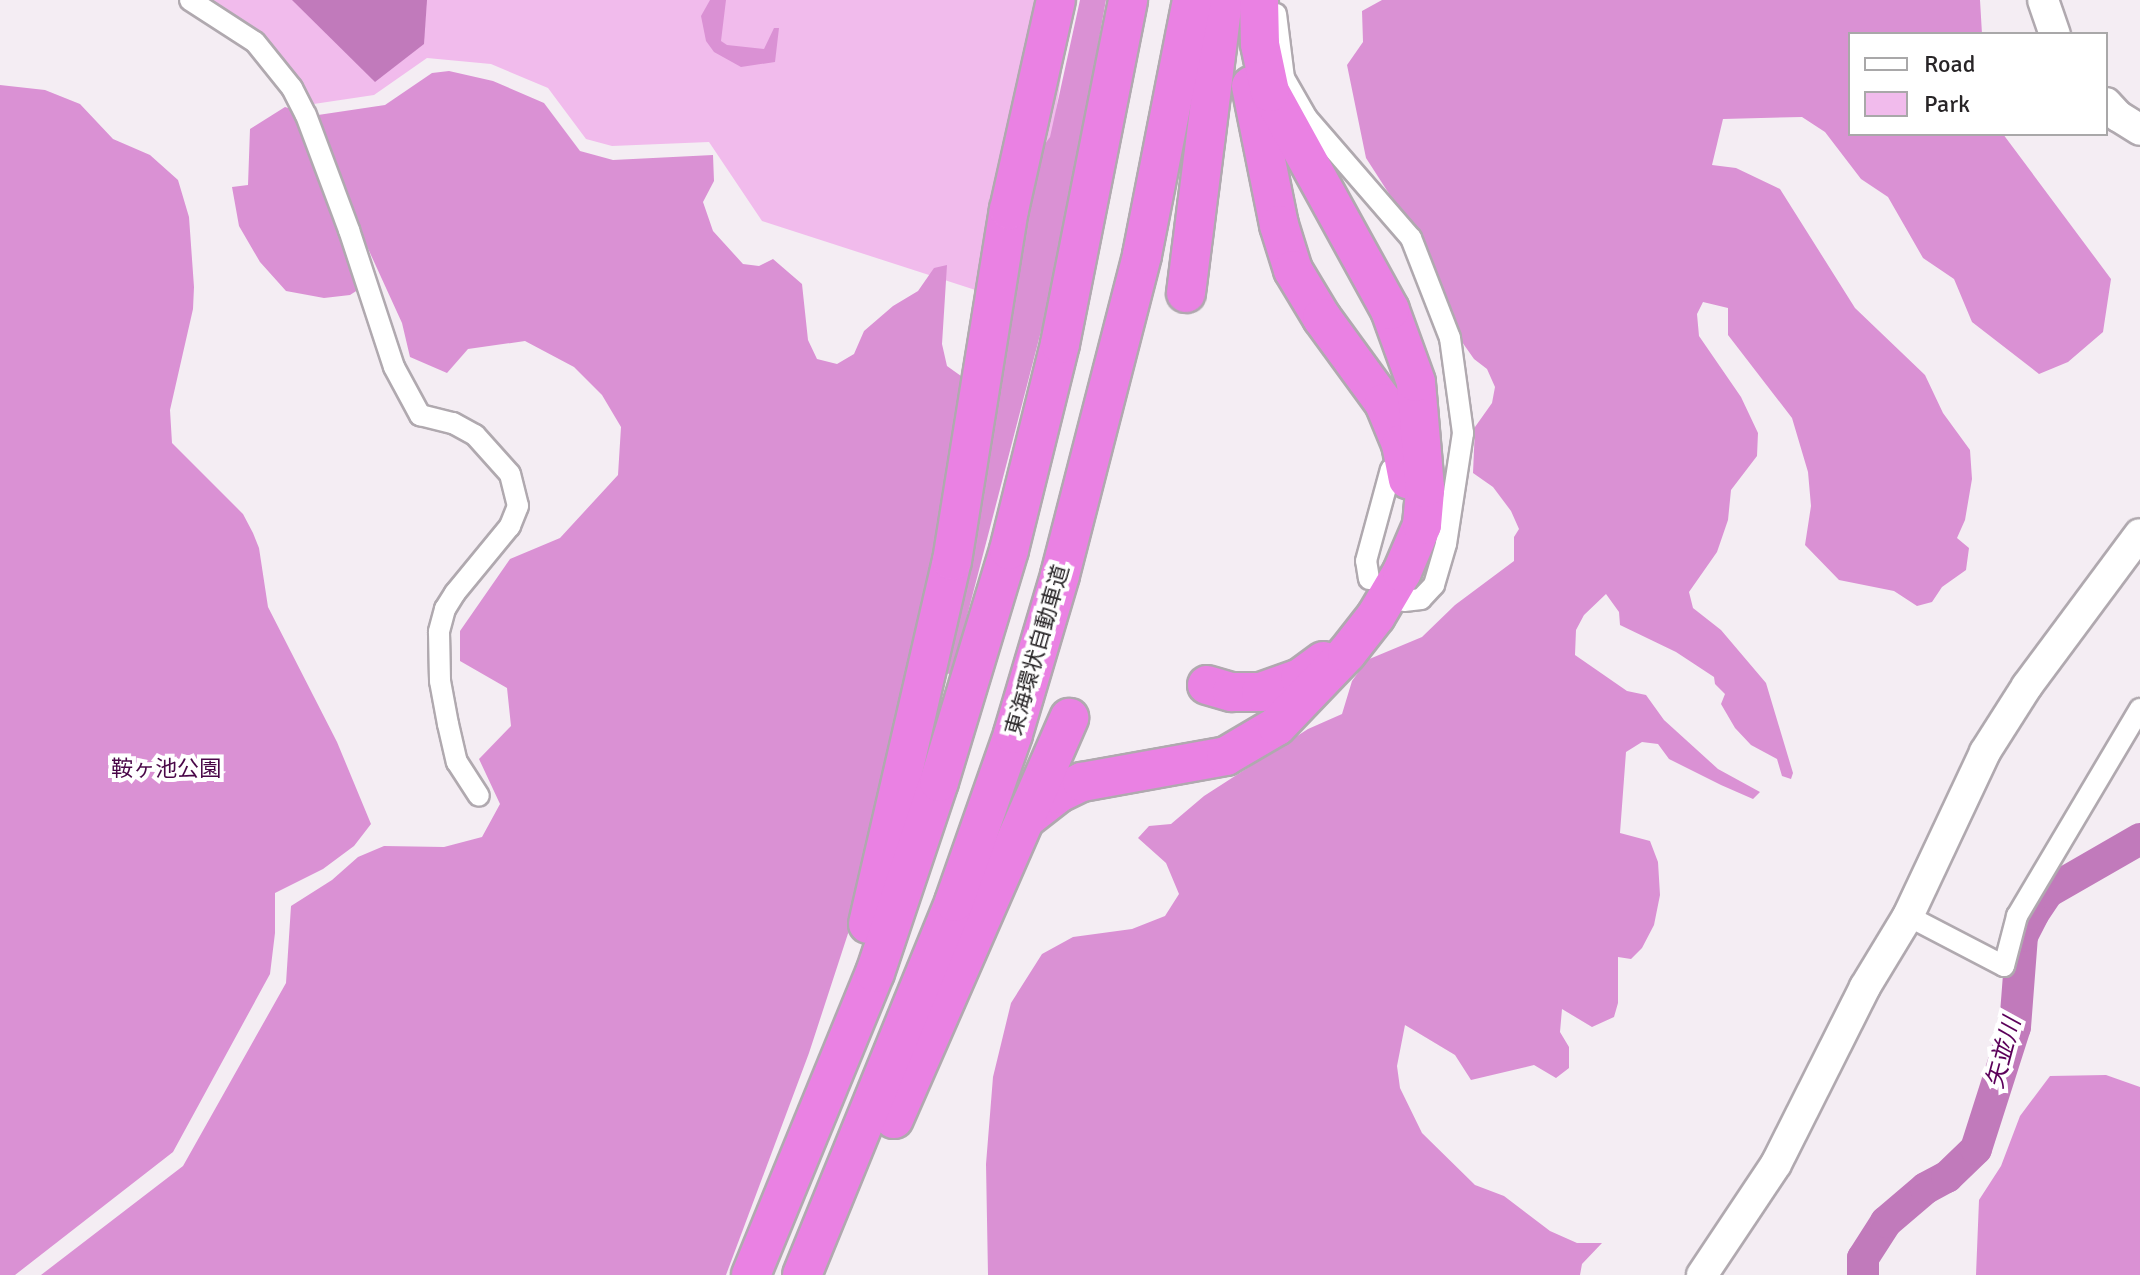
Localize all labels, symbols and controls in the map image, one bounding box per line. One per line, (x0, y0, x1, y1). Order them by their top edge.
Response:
legend (1848, 32, 2108, 136)
text: Road (1924, 49, 1975, 79)
text: Park (1924, 89, 1970, 119)
street label: 東海環状自動車道 (1000, 562, 1074, 738)
park label: 鞍ヶ池公園 (111, 756, 221, 782)
water label: 矢並川 (1981, 1014, 2027, 1092)

